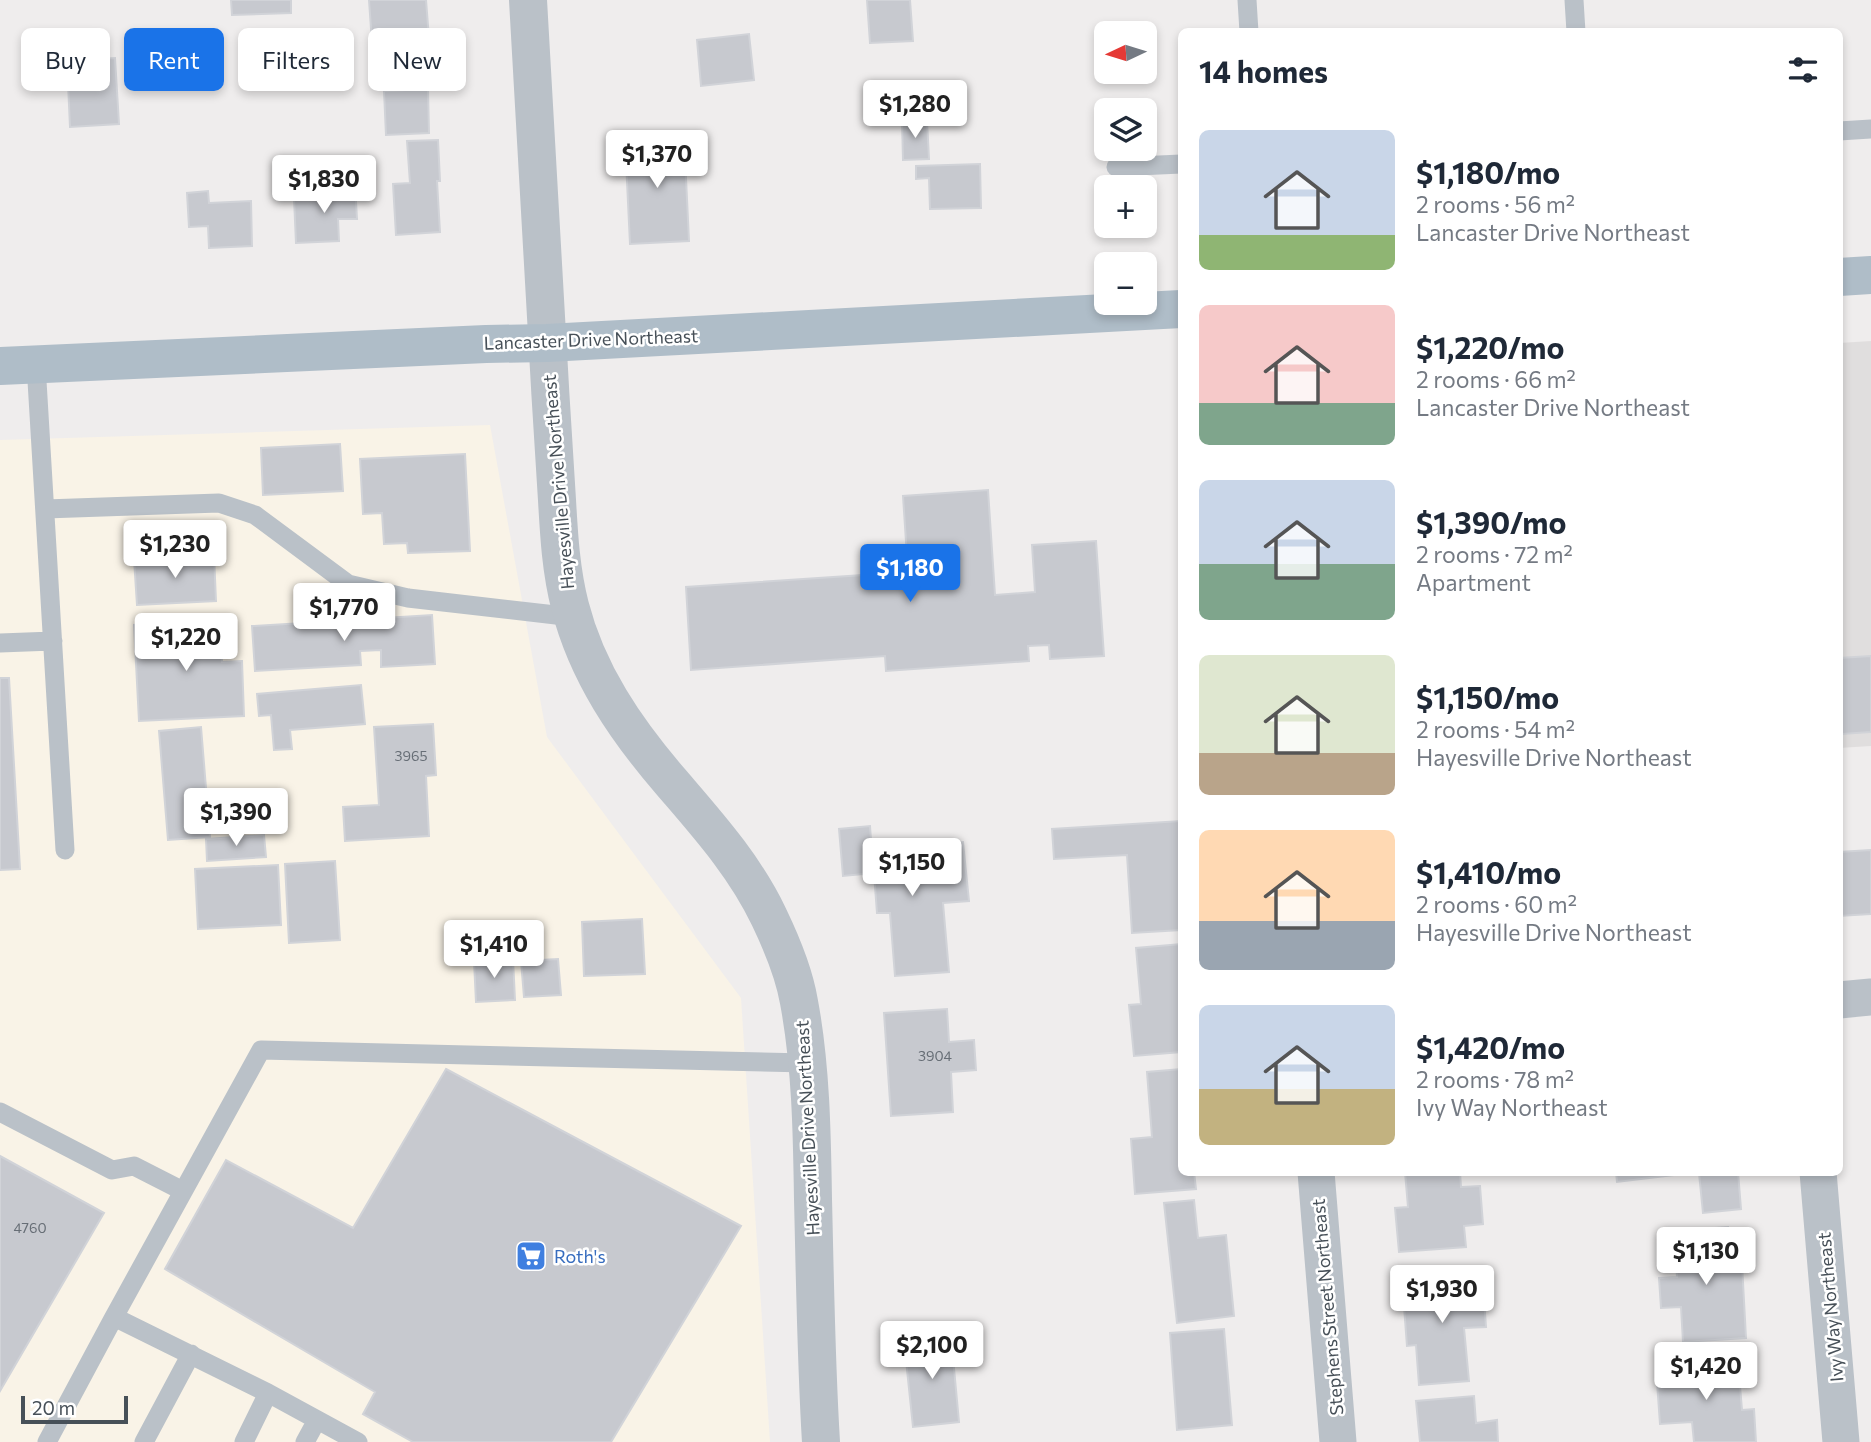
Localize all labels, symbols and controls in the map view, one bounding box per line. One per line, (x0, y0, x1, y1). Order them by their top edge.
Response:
north arrow (1094, 21, 1157, 84)
map controls (1094, 21, 1157, 315)
chip: Buy (21, 28, 110, 91)
chip: Rent (124, 28, 224, 91)
chip: Filters (238, 28, 354, 91)
chip: New (368, 28, 466, 91)
icon: filters (1784, 51, 1822, 89)
text: 14 homes (1199, 52, 1328, 89)
pin: $1,280 (858, 80, 972, 140)
text: $1,280 (879, 89, 951, 117)
button: layers (1094, 98, 1157, 161)
pin: $1,370 (600, 130, 714, 190)
text: $1,370 (622, 139, 692, 167)
text: $1,180/mo (1416, 153, 1560, 190)
pin: $1,830 (267, 156, 381, 215)
icon: home (1255, 158, 1339, 242)
text: $1,830 (288, 164, 360, 192)
button: + (1094, 175, 1157, 238)
text: 2 rooms · 56 m² (1416, 190, 1575, 218)
text: Lancaster Drive Northeast (1416, 218, 1690, 246)
button: − (1094, 252, 1157, 315)
street label: Lancaster Drive Northeast (483, 324, 699, 354)
text: $1,220/mo (1416, 328, 1564, 365)
icon: home (1255, 333, 1339, 417)
text: 2 rooms · 66 m² (1416, 365, 1576, 393)
street label: Hayesville Drive Northeast (538, 374, 578, 590)
text: Lancaster Drive Northeast (1416, 393, 1690, 421)
text: $1,390/mo (1416, 503, 1566, 540)
icon: home (1255, 508, 1339, 592)
pin: $1,230 (118, 520, 232, 580)
text: $1,230 (139, 529, 211, 557)
text: 2 rooms · 72 m² (1416, 540, 1573, 568)
pin: $1,180 (853, 544, 967, 604)
text: $1,180 (876, 553, 944, 581)
text: Apartment (1416, 568, 1531, 596)
pin: $1,770 (287, 584, 401, 643)
text: $1,770 (309, 592, 379, 620)
pin: $1,220 (129, 614, 243, 673)
text: $1,220 (151, 622, 221, 650)
text: $1,150/mo (1416, 678, 1559, 715)
icon: home (1255, 683, 1339, 767)
text: 2 rooms · 54 m² (1416, 715, 1575, 743)
text: Hayesville Drive Northeast (1416, 743, 1692, 771)
house number: 3965 (394, 747, 428, 764)
pin: $1,390 (179, 788, 293, 848)
text: $1,390 (200, 797, 272, 825)
pin: $1,150 (855, 838, 969, 898)
text: $1,150 (879, 847, 945, 875)
text: $1,410/mo (1416, 853, 1561, 890)
icon: home (1255, 858, 1339, 942)
text: 2 rooms · 60 m² (1416, 890, 1577, 918)
text: Hayesville Drive Northeast (1416, 918, 1692, 946)
pin: $1,410 (437, 920, 551, 980)
text: $1,410 (460, 929, 528, 957)
street label: Hayesville Drive Northeast (790, 1020, 824, 1236)
text: $1,420/mo (1416, 1028, 1565, 1065)
icon: home (1255, 1033, 1339, 1117)
house number: 3904 (918, 1047, 953, 1064)
text: 2 rooms · 78 m² (1416, 1065, 1574, 1093)
text: Ivy Way Northeast (1416, 1093, 1608, 1121)
street label: Stephens Street Northeast (1307, 1198, 1347, 1416)
house number: 4760 (13, 1219, 47, 1236)
pin: $1,130 (1649, 1228, 1763, 1287)
street label: Ivy Way Northeast (1813, 1231, 1847, 1383)
text: $1,130 (1673, 1236, 1739, 1264)
supermarket icon: Roth's (514, 1239, 548, 1273)
place label: Roth's (554, 1245, 606, 1267)
pin: $1,930 (1385, 1266, 1499, 1325)
text: $1,930 (1406, 1274, 1478, 1302)
pin: $2,100 (875, 1322, 989, 1381)
text: $2,100 (896, 1330, 968, 1358)
pin: $1,420 (1649, 1342, 1763, 1402)
text: $1,420 (1670, 1351, 1742, 1379)
scale bar (21, 1393, 128, 1425)
text: 20 m (32, 1396, 75, 1419)

